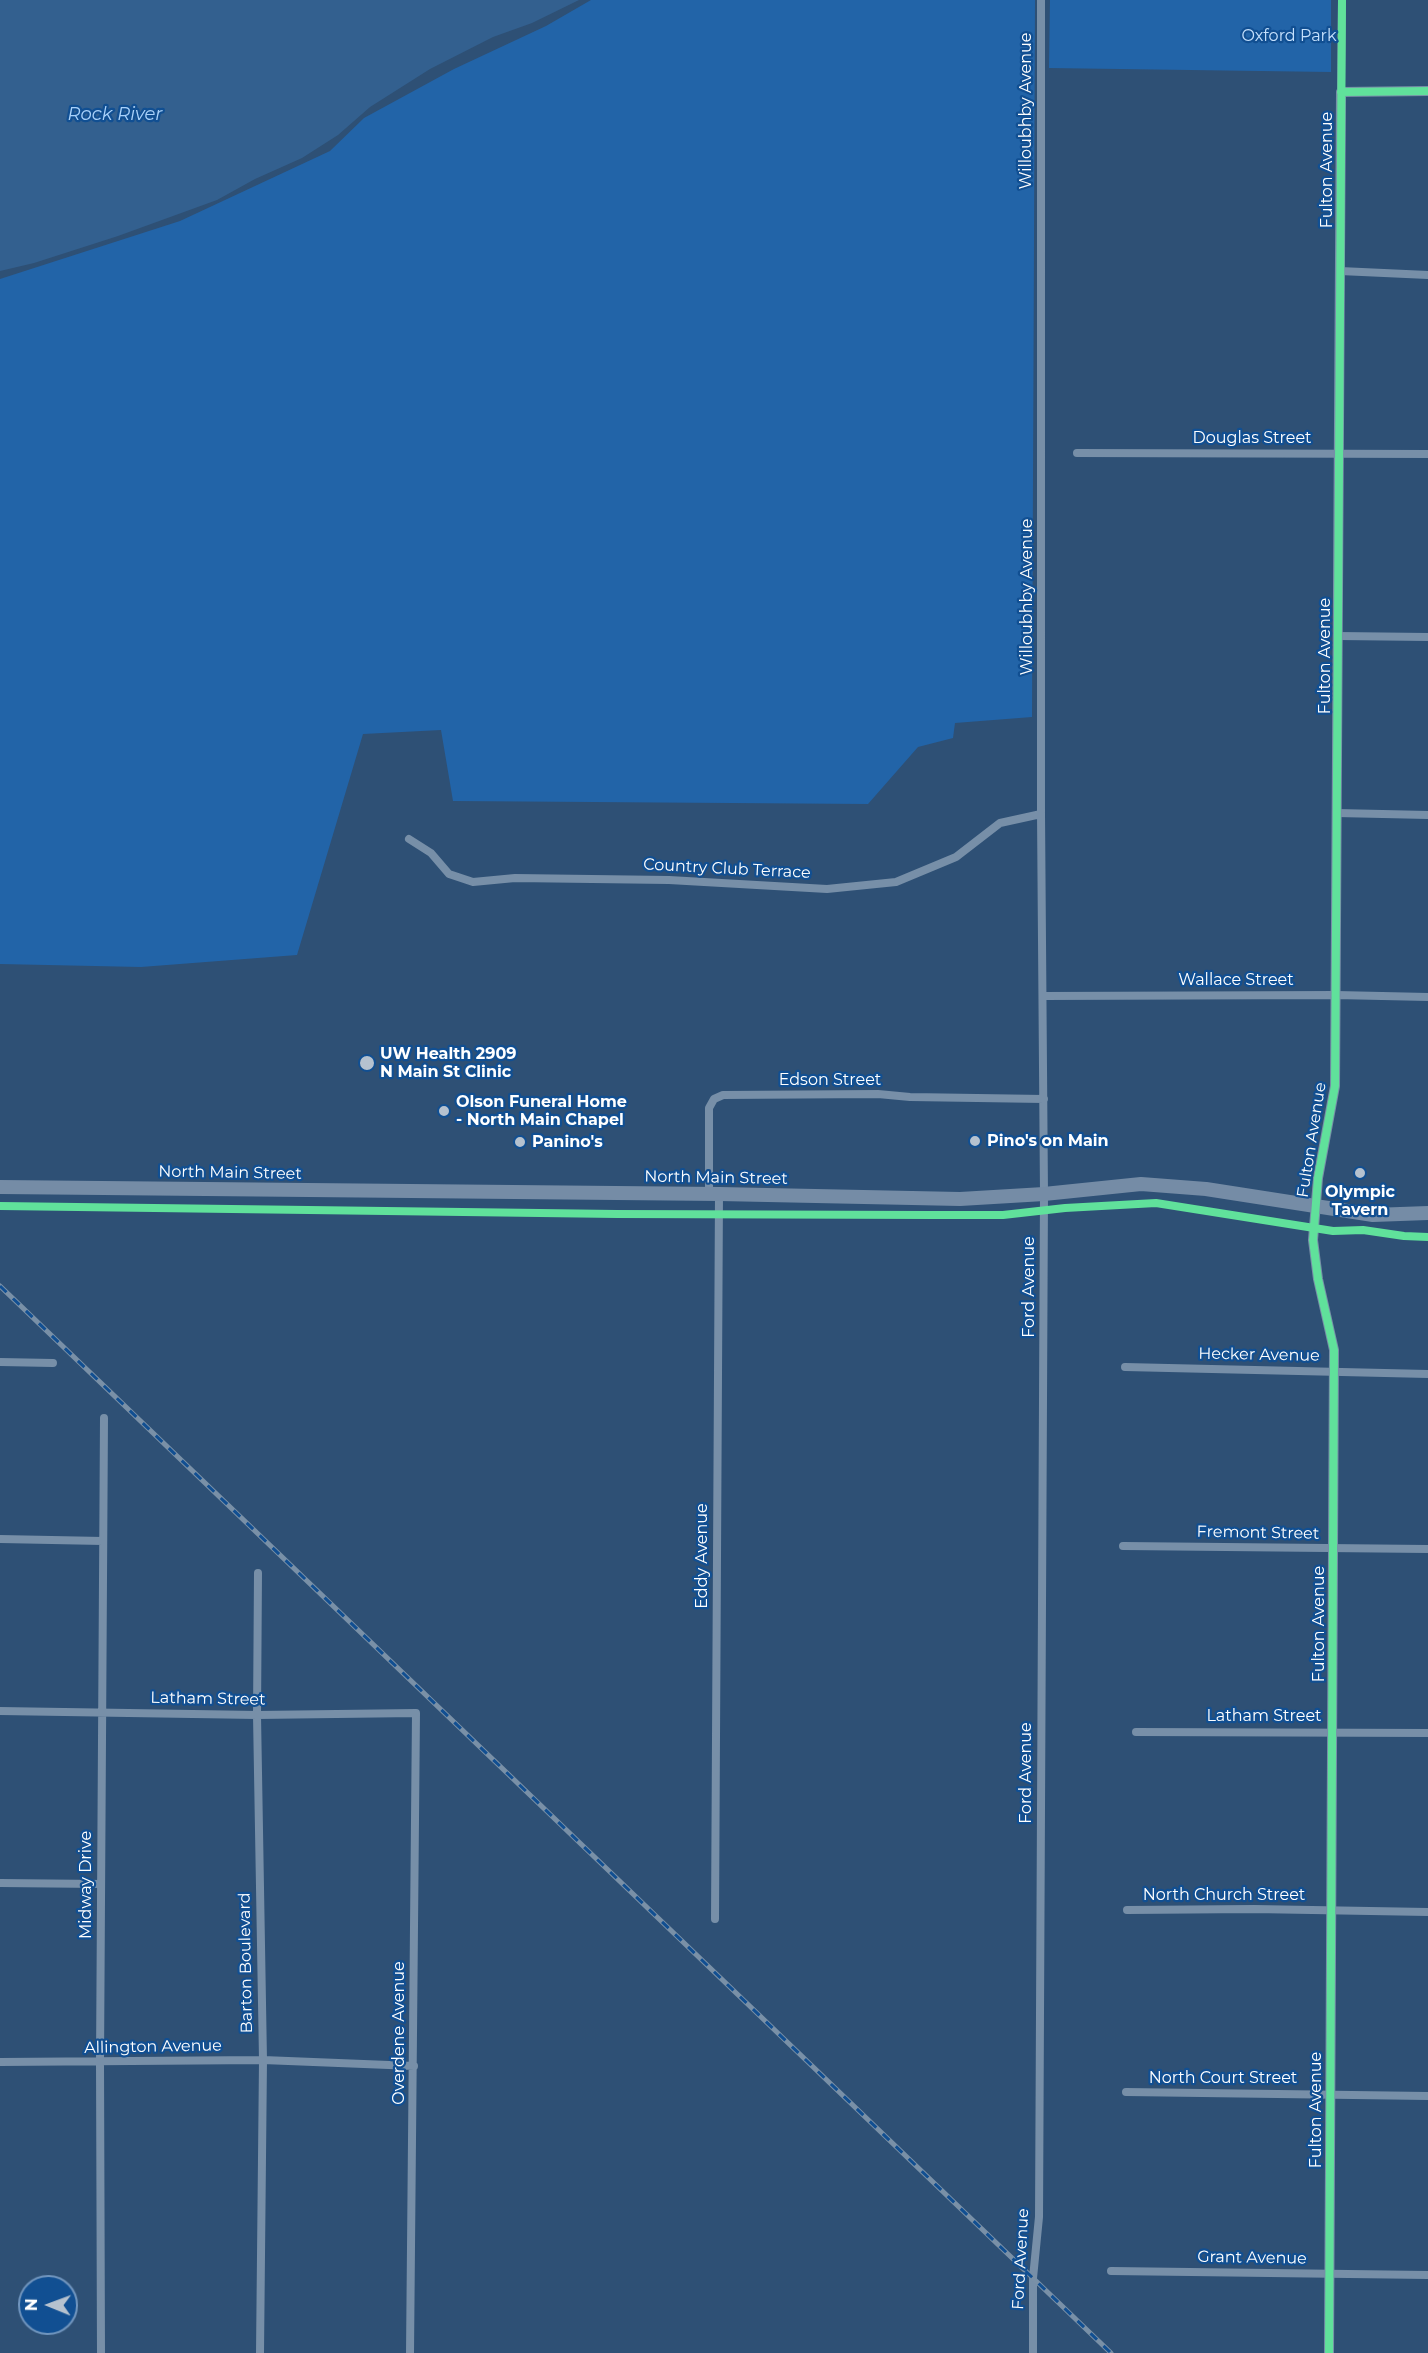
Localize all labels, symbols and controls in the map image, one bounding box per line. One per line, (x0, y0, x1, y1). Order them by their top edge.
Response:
park label: Oxford Park (1242, 26, 1336, 46)
street label: Willoubhby Avenue (1016, 33, 1036, 189)
water label: Rock River (67, 104, 163, 126)
street label: Fulton Avenue (1317, 112, 1337, 228)
street label: Douglas Street (1192, 428, 1312, 448)
street label: Willoubhby Avenue (1017, 519, 1037, 675)
street label: Fulton Avenue (1315, 598, 1335, 714)
street label: Country Club Terrace (643, 855, 811, 883)
street label: Wallace Street (1178, 970, 1294, 990)
place label: UW Health 2909 N Main St Clinic (380, 1044, 516, 1082)
marker: UW Health 2909 N Main St Clinic (358, 1054, 376, 1072)
street label: Edson Street (779, 1070, 881, 1090)
street label: Fulton Avenue (1293, 1081, 1331, 1199)
place label: Olson Funeral Home - North Main Chapel (456, 1092, 627, 1130)
marker: Olson Funeral Home - North Main Chapel (437, 1104, 451, 1118)
place label: Pino's on Main (987, 1131, 1109, 1151)
place label: Panino's (532, 1132, 603, 1152)
marker: Pino's on Main (968, 1134, 982, 1148)
marker: Panino's (513, 1135, 527, 1149)
street label: North Main Street (158, 1162, 302, 1184)
marker: Olympic Tavern (1353, 1166, 1367, 1180)
street label: North Main Street (644, 1167, 788, 1189)
place label: Olympic Tavern (1325, 1182, 1395, 1220)
street label: Ford Avenue (1019, 1236, 1039, 1338)
street label: Hecker Avenue (1198, 1344, 1320, 1366)
street label: Eddy Avenue (692, 1503, 712, 1609)
street label: Fremont Street (1196, 1522, 1320, 1544)
street label: Fulton Avenue (1309, 1566, 1329, 1682)
street label: Latham Street (150, 1688, 266, 1710)
street label: Latham Street (1206, 1706, 1322, 1726)
street label: Ford Avenue (1016, 1722, 1036, 1824)
street label: Midway Drive (76, 1831, 96, 1939)
street label: North Church Street (1143, 1885, 1305, 1905)
street label: Barton Boulevard (235, 1892, 257, 2034)
street label: Overdene Avenue (389, 1961, 409, 2105)
street label: Allington Avenue (84, 2036, 222, 2058)
street label: Fulton Avenue (1306, 2052, 1326, 2168)
street label: North Court Street (1149, 2068, 1297, 2088)
street label: Ford Avenue (1009, 2208, 1033, 2310)
street label: Grant Avenue (1197, 2247, 1307, 2269)
north arrow (18, 2275, 78, 2335)
text: N (22, 2298, 41, 2311)

